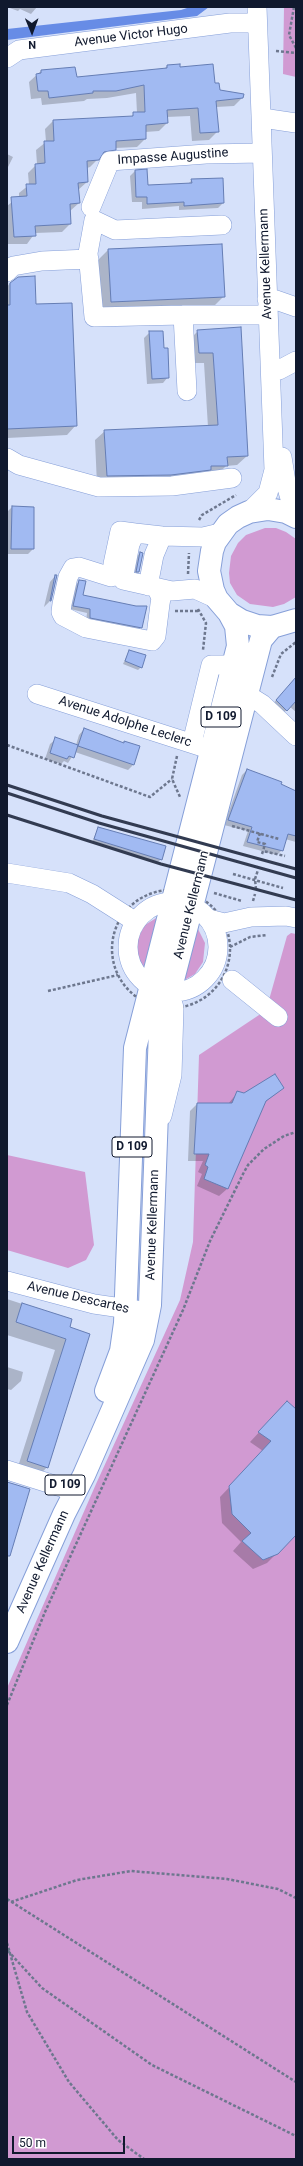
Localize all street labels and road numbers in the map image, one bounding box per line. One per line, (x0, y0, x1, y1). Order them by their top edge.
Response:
street label: Avenue Victor Hugo (73, 21, 189, 51)
street label: Impasse Augustine (117, 145, 229, 169)
street label: Avenue Kellermann (256, 208, 276, 320)
street label: Avenue Adolphe Leclerc (57, 693, 193, 751)
road number: D 109 (201, 707, 241, 727)
street label: Avenue Kellermann (171, 849, 213, 961)
road number: D 109 (112, 1137, 152, 1157)
street label: Avenue Kellermann (143, 1169, 163, 1281)
street label: Avenue Descartes (25, 1279, 131, 1317)
road number: D 109 (45, 1475, 85, 1495)
street label: Avenue Kellermann (13, 1508, 73, 1616)

